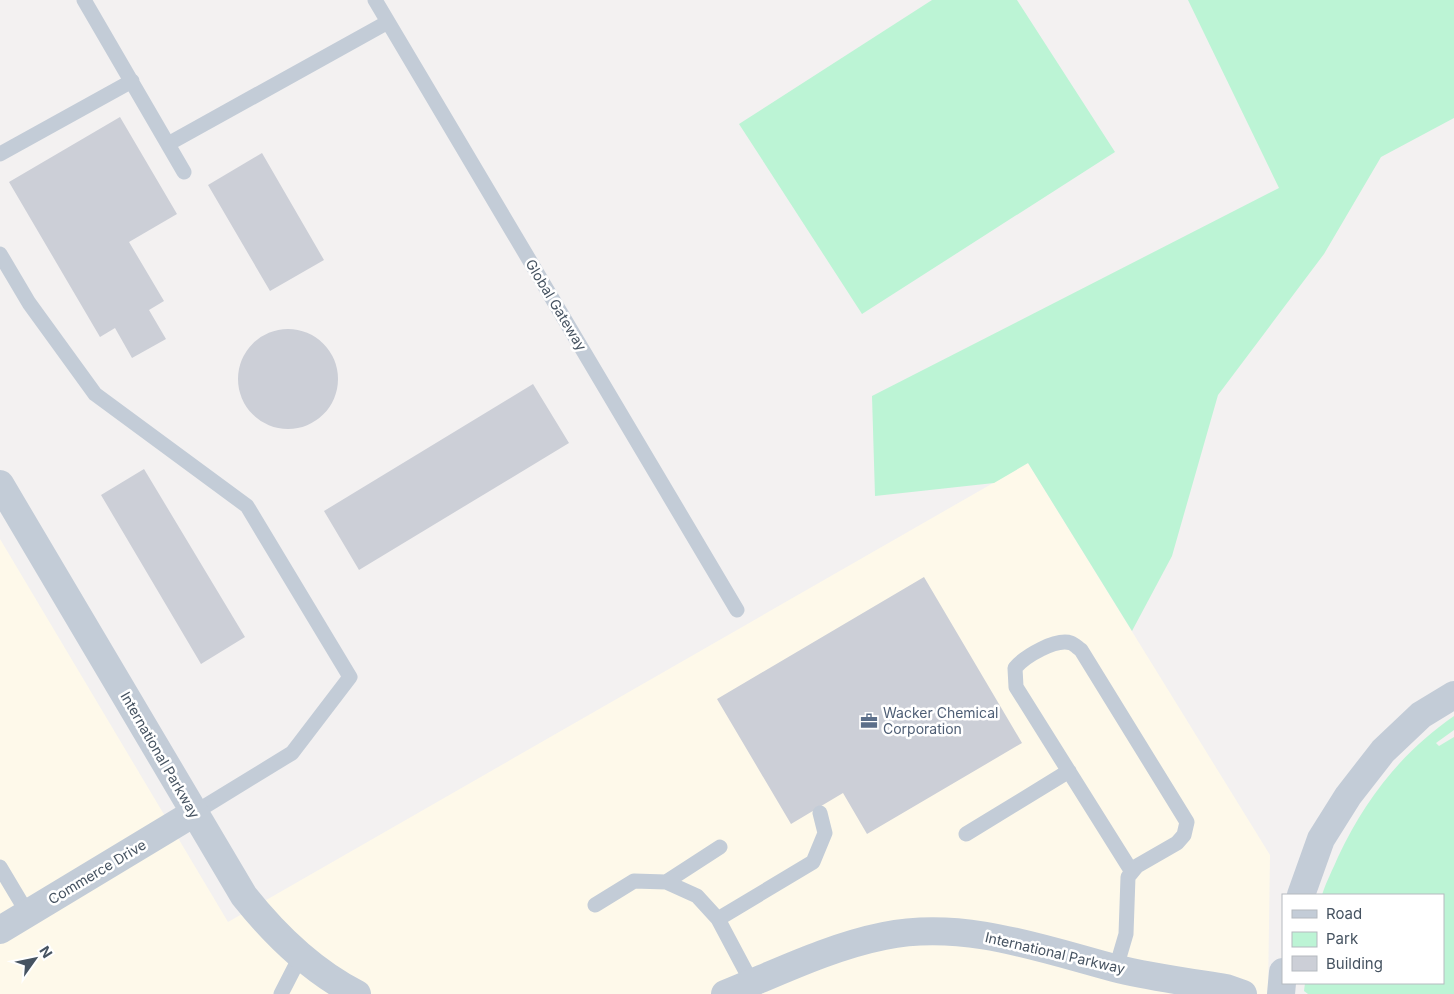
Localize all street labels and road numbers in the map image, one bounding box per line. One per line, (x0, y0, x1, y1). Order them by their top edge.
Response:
street label: Global Gateway (522, 256, 591, 354)
street label: International Parkway (117, 689, 204, 821)
street label: Commerce Drive (45, 836, 149, 907)
street label: International Parkway (984, 928, 1127, 977)

